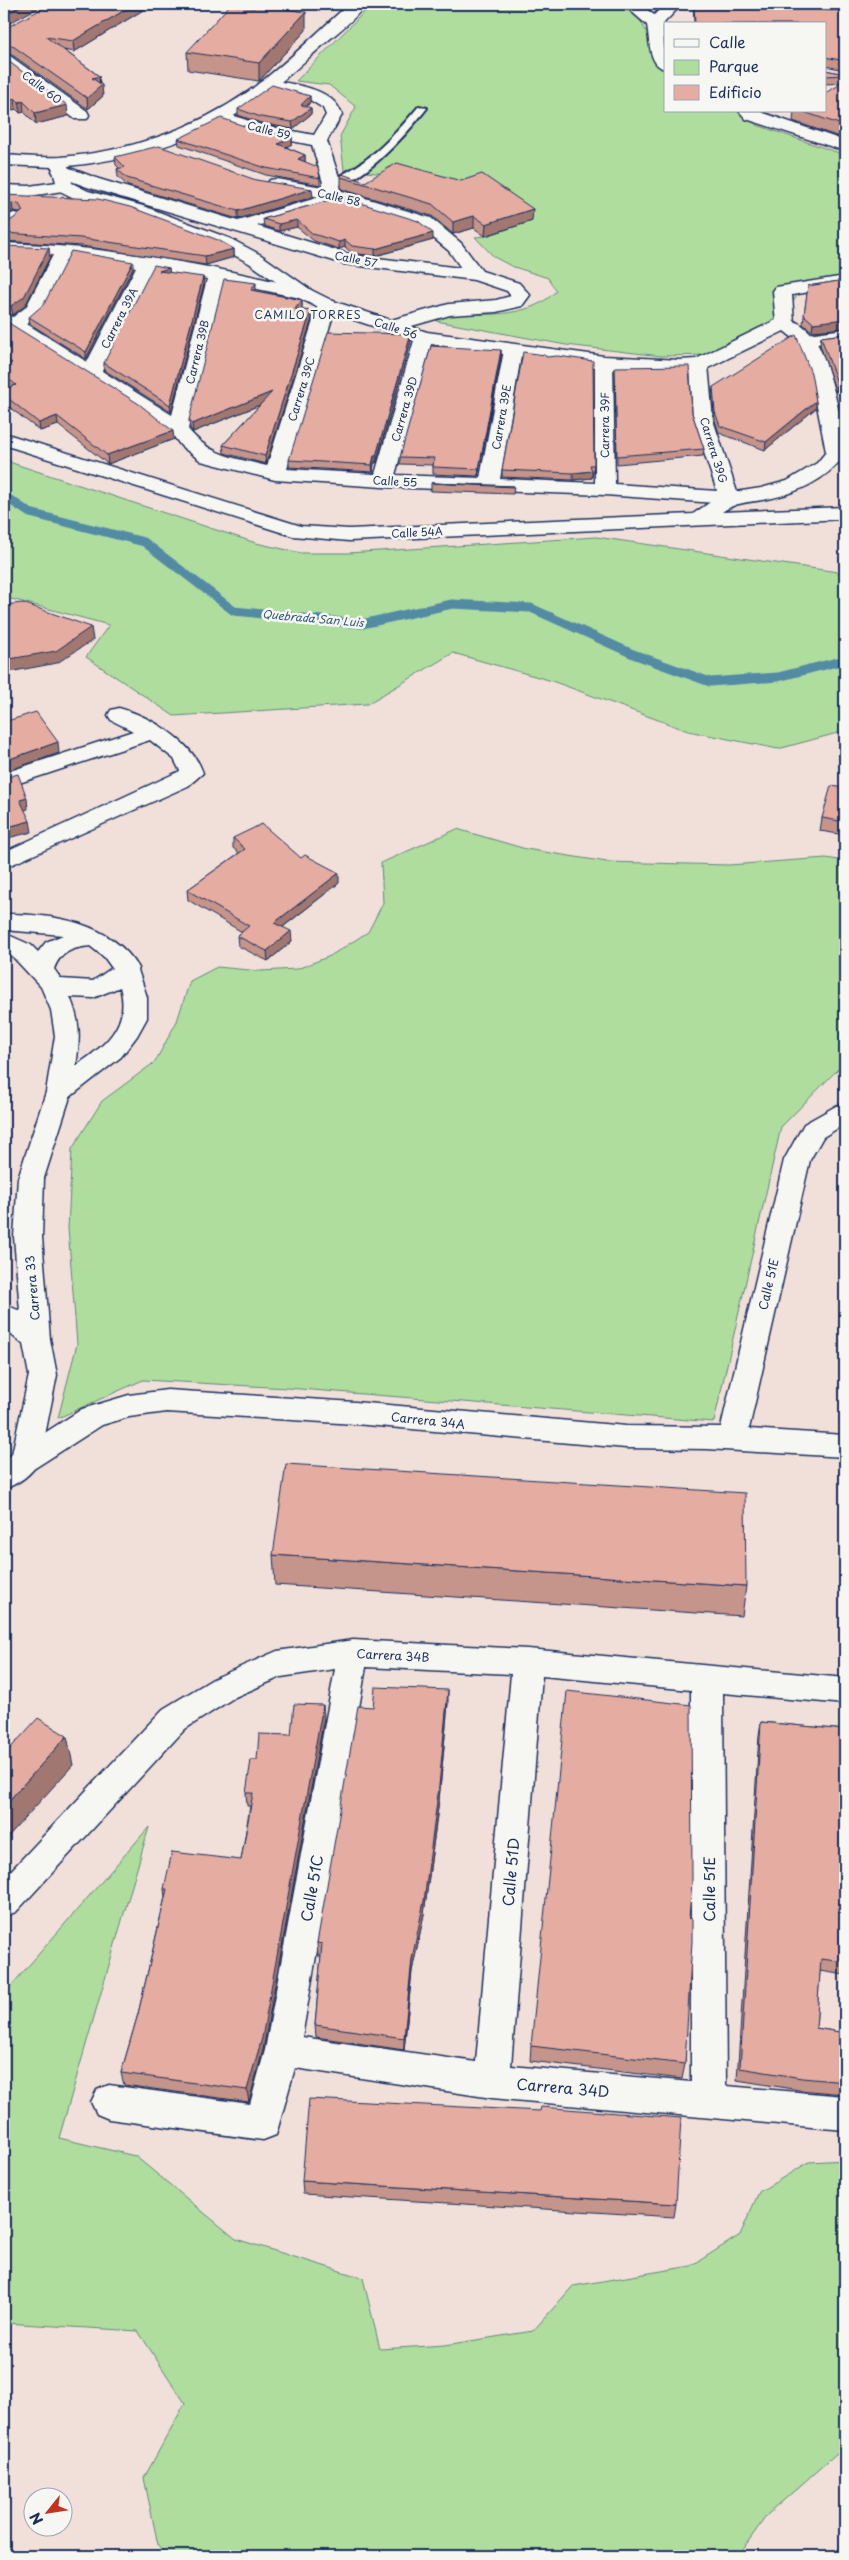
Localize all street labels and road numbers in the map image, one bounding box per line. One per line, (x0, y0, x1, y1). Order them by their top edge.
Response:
street label: Calle 60 (19, 66, 65, 108)
street label: Calle 59 (246, 116, 293, 144)
street label: Calle 58 (316, 184, 363, 210)
street label: Calle 57 (333, 247, 379, 271)
street label: Carrera 39A (96, 284, 142, 352)
street label: Calle 56 (372, 313, 420, 343)
street label: Carrera 39B (181, 318, 213, 386)
street label: Carrera 39C (283, 354, 319, 424)
street label: Carrera 39D (387, 374, 421, 444)
street label: Carrera 39E (487, 383, 515, 451)
street label: Carrera 39F (596, 392, 613, 458)
street label: Carrera 39G (696, 415, 732, 485)
street label: Calle 55 (372, 471, 418, 491)
street label: Calle 54A (391, 522, 443, 542)
street label: Carrera 33 (20, 1255, 44, 1321)
street label: Calle 51E (753, 1256, 783, 1312)
street label: Carrera 34A (390, 1407, 466, 1433)
street label: Carrera 34B (356, 1644, 430, 1666)
street label: Calle 51D (496, 1837, 524, 1907)
street label: Calle 51C (294, 1853, 328, 1923)
street label: Calle 51E (697, 1856, 720, 1922)
street label: Carrera 34D (515, 2071, 611, 2103)

